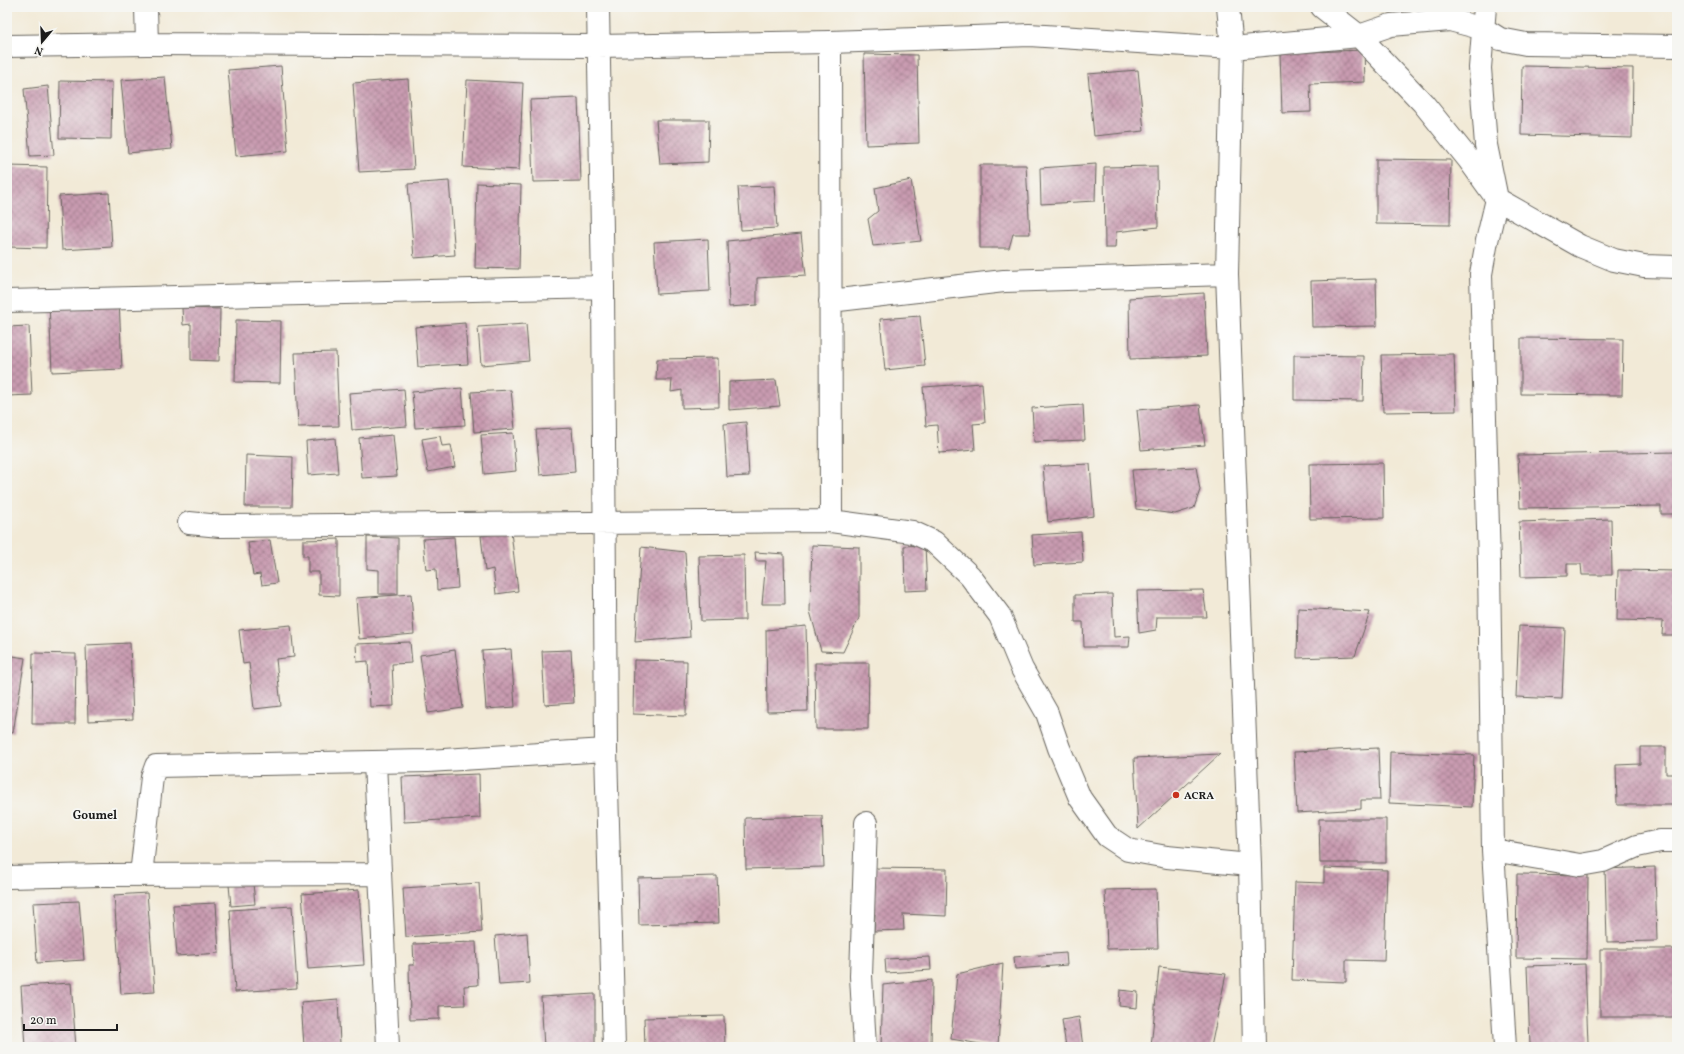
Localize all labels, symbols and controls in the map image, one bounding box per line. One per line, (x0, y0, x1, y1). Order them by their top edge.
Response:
north arrow (22, 22, 62, 62)
text: N (33, 42, 45, 58)
place label: ACRA (1184, 789, 1214, 804)
marker: ACRA (1171, 790, 1181, 800)
district label: Goumel (73, 808, 117, 824)
scale bar (24, 1006, 117, 1032)
text: 20 m (30, 1013, 57, 1029)

